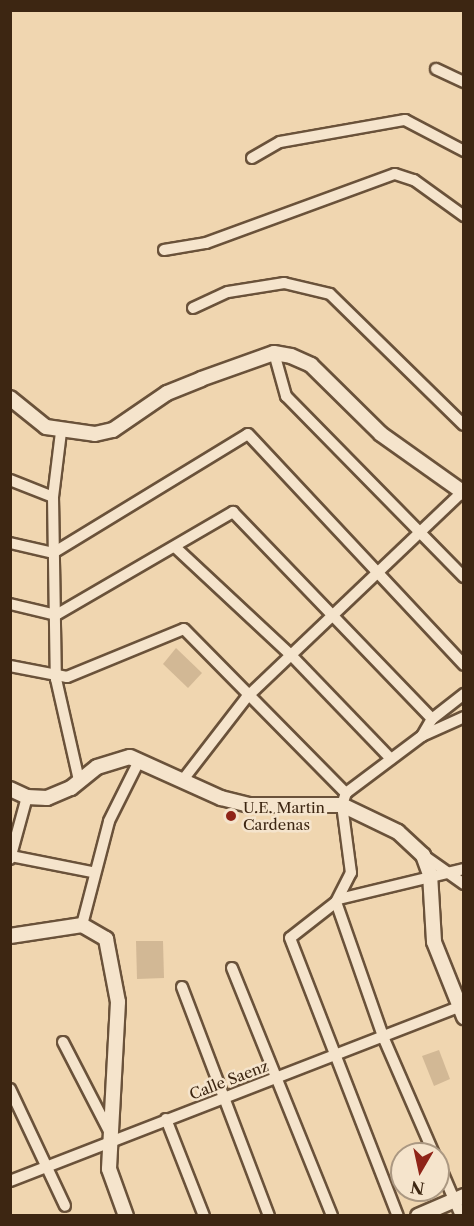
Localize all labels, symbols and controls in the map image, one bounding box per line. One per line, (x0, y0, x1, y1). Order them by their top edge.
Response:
place label: U.E. Martin Cardenas (243, 798, 325, 833)
marker: U.E. Martin Cardenas (224, 809, 238, 823)
street label: Calle Saenz (187, 1057, 271, 1103)
north arrow (390, 1142, 450, 1202)
text: N (409, 1177, 426, 1199)

